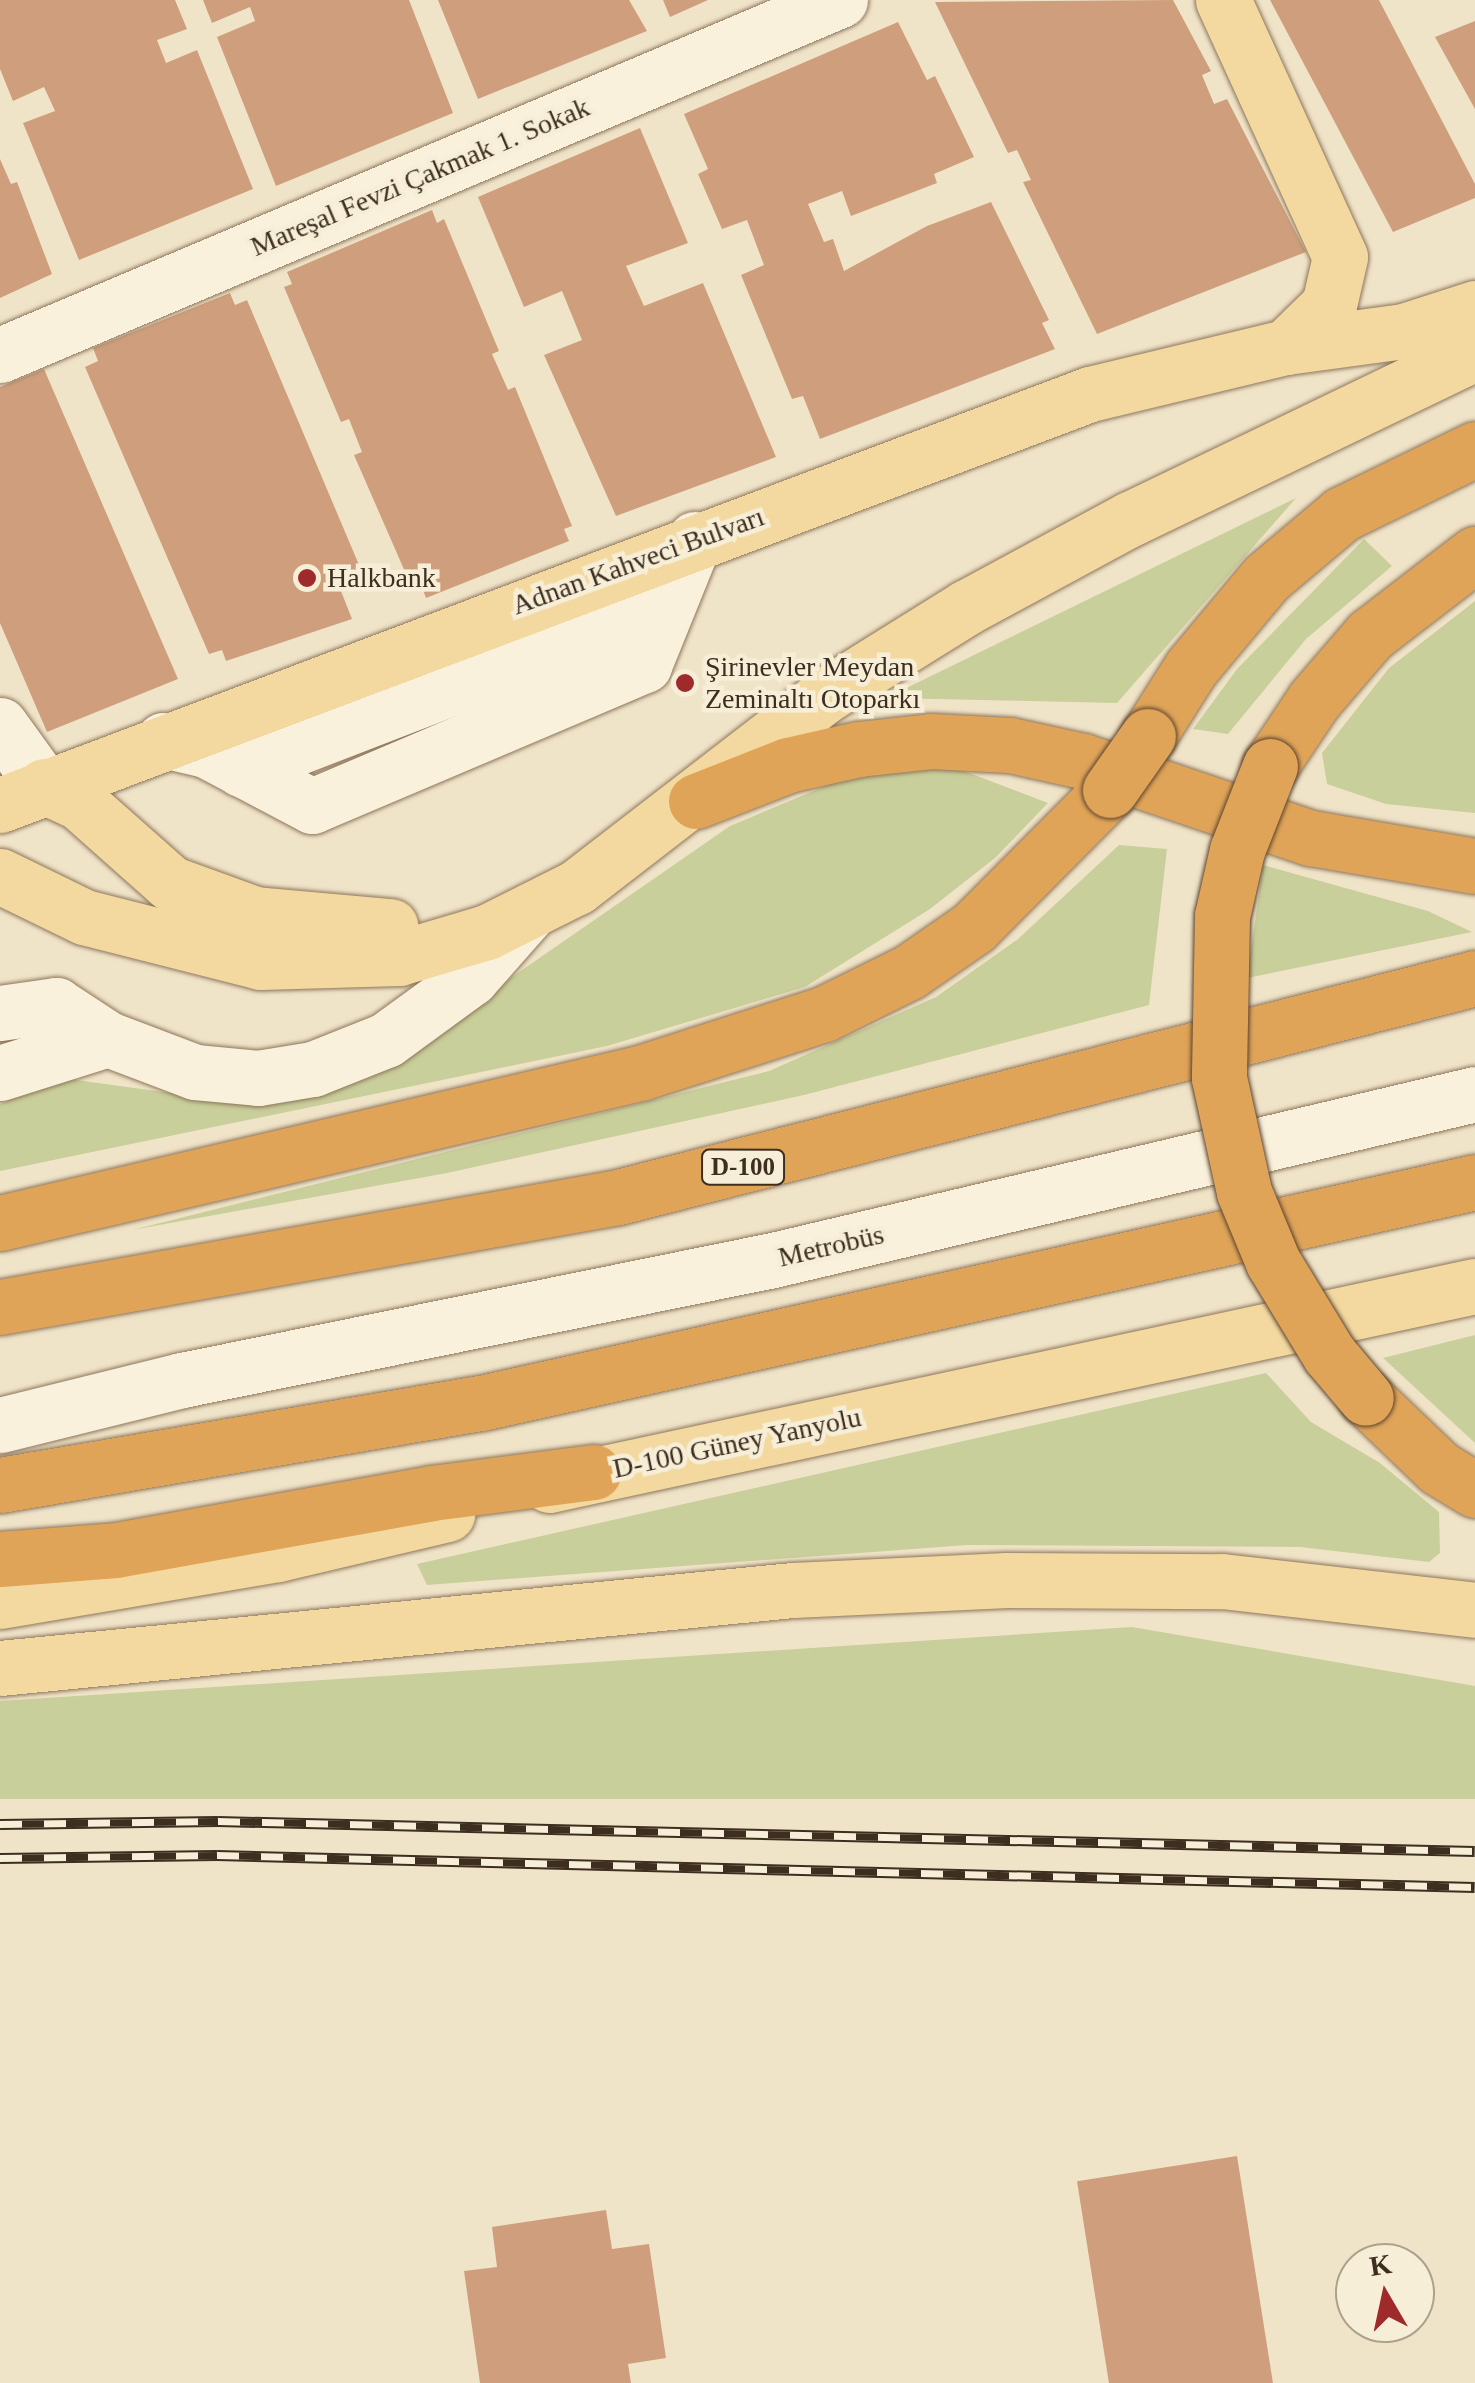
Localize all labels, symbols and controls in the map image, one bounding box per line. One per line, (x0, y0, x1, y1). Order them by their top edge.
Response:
street label: Mareşal Fevzi Çakmak 1. Sokak (246, 90, 594, 264)
street label: Adnan Kahveci Bulvarı (507, 500, 769, 622)
place label: Halkbank (327, 561, 436, 595)
marker: Halkbank (296, 567, 318, 589)
place label: Şirinevler Meydan Zeminaltı Otoparkı (705, 650, 920, 716)
marker: Şirinevler Meydan Zeminaltı Otoparkı (674, 672, 696, 694)
road number: D-100 (700, 1147, 786, 1187)
street label: Metrobüs (775, 1218, 887, 1274)
street label: D-100 Güney Yanyolu (609, 1400, 865, 1486)
north arrow (1335, 2243, 1435, 2343)
text: K (1367, 2248, 1394, 2282)

